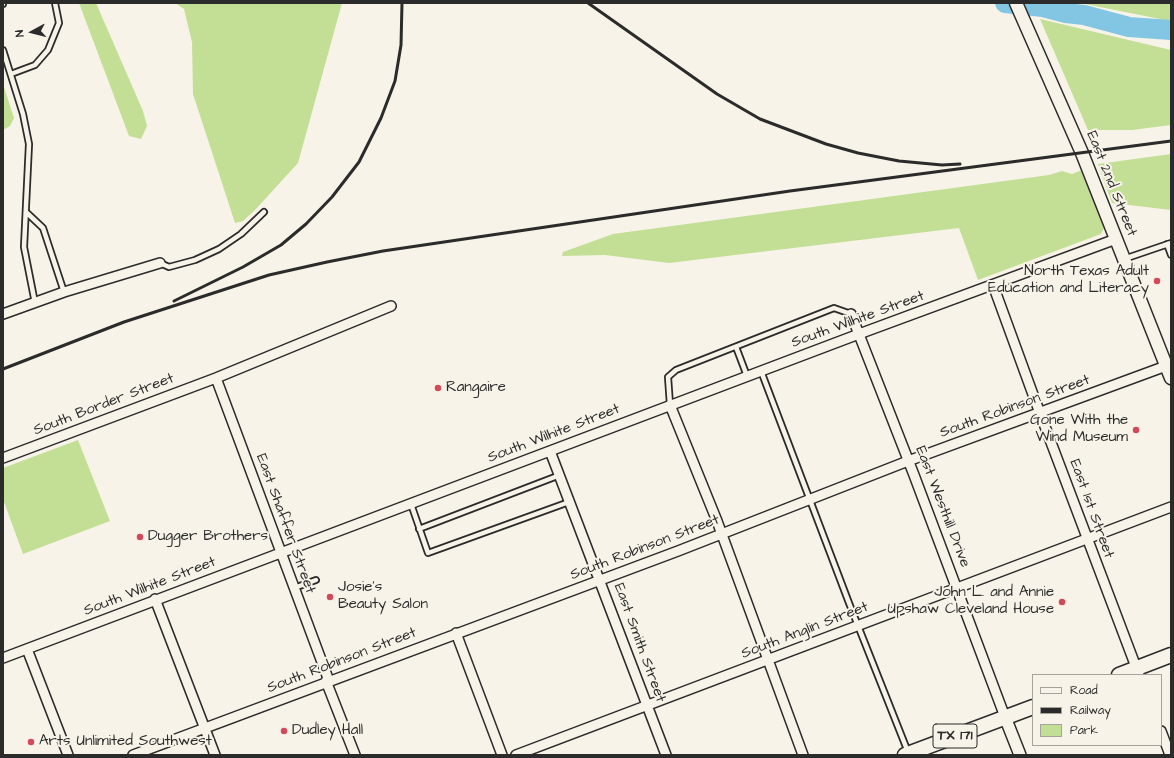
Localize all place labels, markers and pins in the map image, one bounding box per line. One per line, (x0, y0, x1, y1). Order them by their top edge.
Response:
place label: North Texas Adult Education and Literacy (988, 263, 1149, 298)
marker: North Texas Adult Education and Literacy (1152, 276, 1162, 286)
place label: Rangaire (446, 379, 506, 397)
marker: Rangaire (433, 383, 443, 393)
place label: Gone With the Wind Museum (1030, 412, 1128, 447)
marker: Gone With the Wind Museum (1131, 425, 1141, 435)
place label: Dugger Brothers (148, 528, 268, 546)
marker: Dugger Brothers (135, 532, 145, 542)
place label: Josie's Beauty Salon (338, 579, 428, 614)
place label: John L. and Annie Upshaw Cleveland House (888, 584, 1054, 619)
marker: Josie's Beauty Salon (325, 592, 335, 602)
marker: John L. and Annie Upshaw Cleveland House (1057, 597, 1067, 607)
place label: Dudley Hall (292, 722, 363, 740)
marker: Dudley Hall (279, 726, 289, 736)
place label: Arts Unlimited Southwest (39, 733, 212, 751)
marker: Arts Unlimited Southwest (26, 737, 36, 747)

